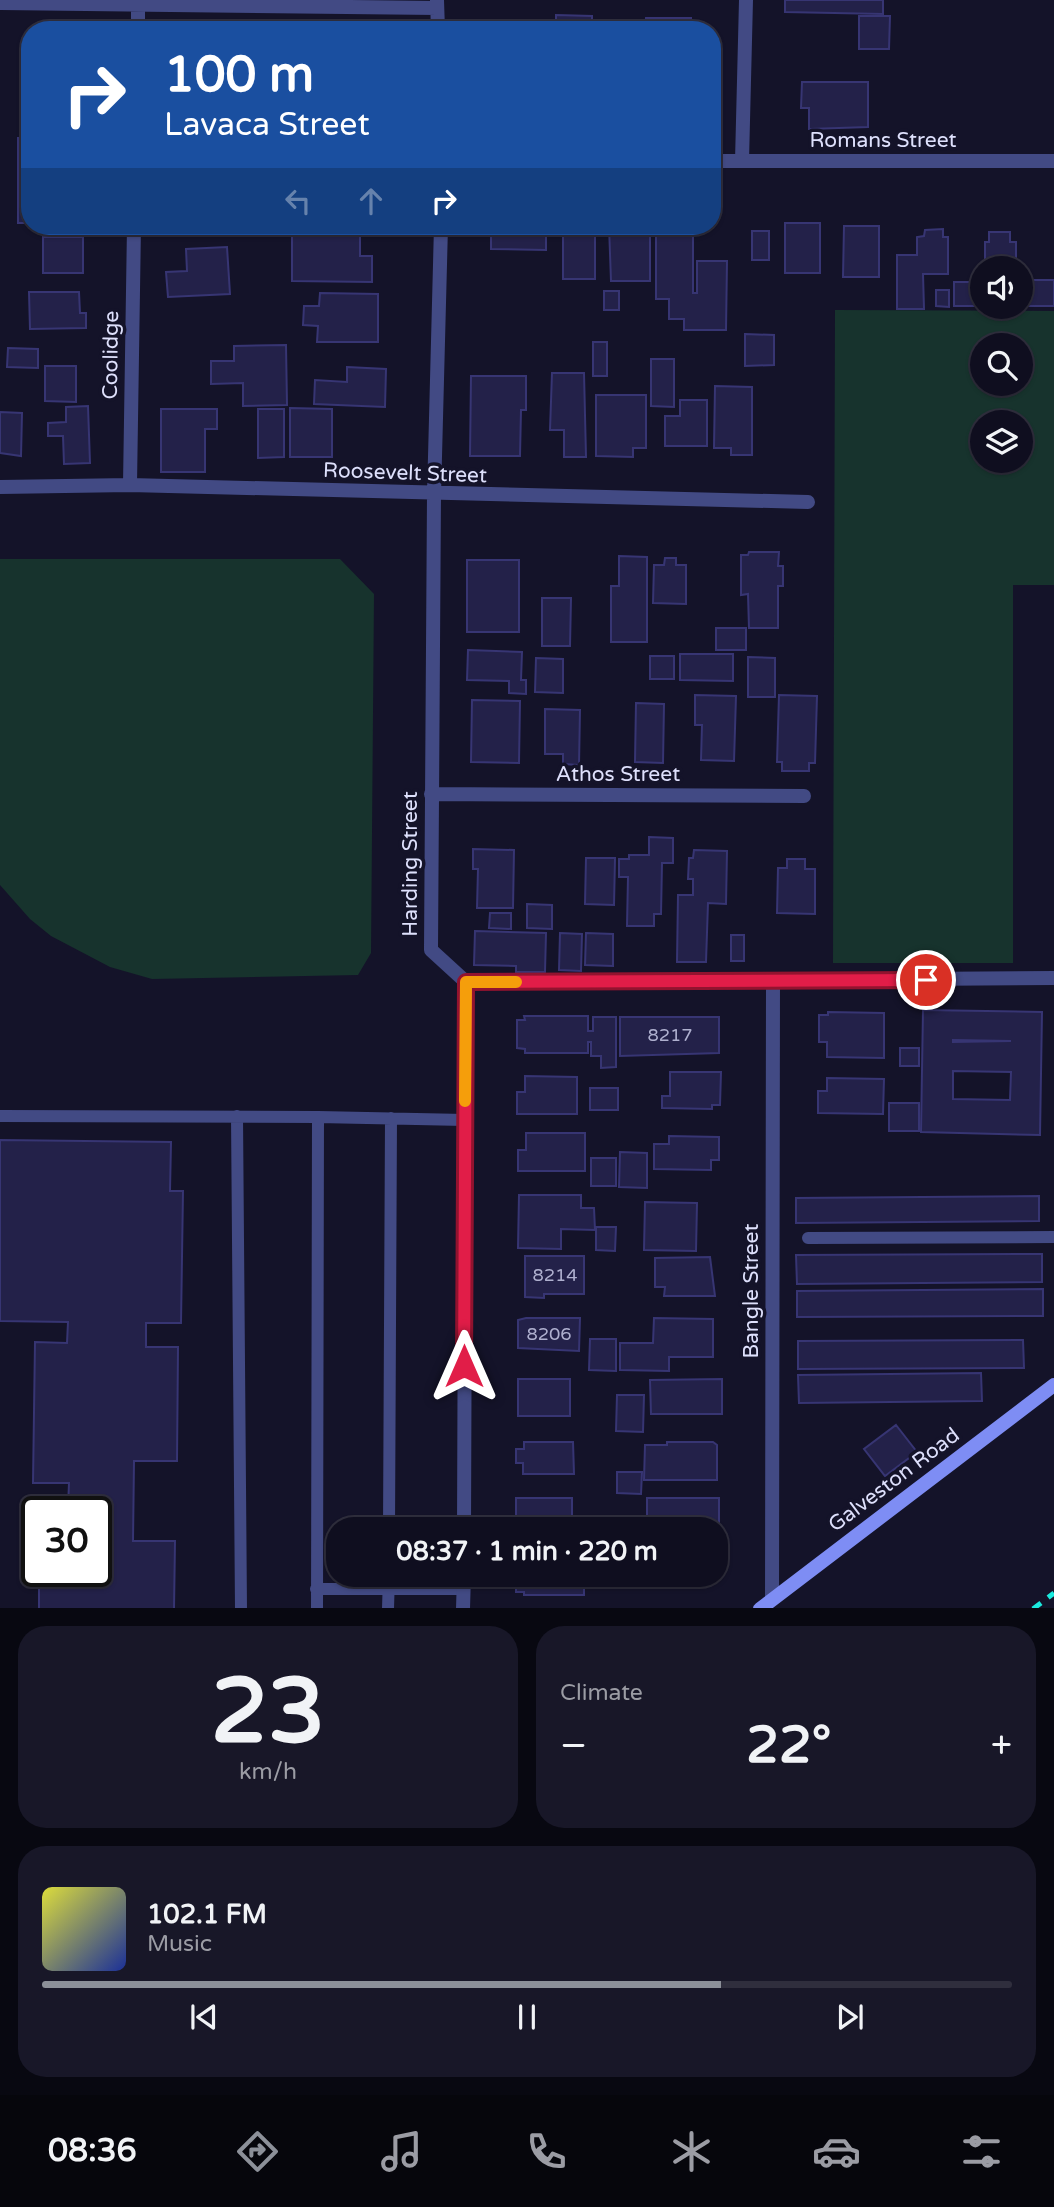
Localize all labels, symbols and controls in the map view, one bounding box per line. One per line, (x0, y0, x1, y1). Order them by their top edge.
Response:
text: 100 m (164, 46, 314, 105)
icon: right (49, 49, 140, 140)
text: Lavaca Street (164, 106, 370, 144)
street label: Romans Street (809, 128, 957, 153)
icon: left (279, 182, 317, 220)
icon: ahead (352, 182, 390, 220)
icon: right (425, 182, 463, 220)
map controls (970, 256, 1033, 473)
button: sound (970, 256, 1033, 319)
street label: Coolidge (98, 310, 124, 400)
button: search (970, 333, 1033, 396)
button: layers (970, 410, 1033, 473)
street label: Roosevelt Street (323, 458, 487, 488)
street label: Athos Street (556, 762, 680, 787)
street label: Harding Street (398, 791, 423, 937)
pin (896, 950, 956, 1010)
icon: arrive (907, 961, 945, 999)
house number: 8217 (647, 1024, 693, 1046)
street label: Bangle Street (739, 1224, 764, 1359)
house number: 8214 (532, 1264, 578, 1286)
house number: 8206 (526, 1323, 572, 1345)
position arrow (427, 1329, 501, 1403)
street label: Galveston Road (824, 1423, 964, 1537)
speed limit sign: 30 (21, 1496, 112, 1587)
text: 08:37 · 1 min · 220 m (396, 1536, 658, 1567)
text: 23 (211, 1657, 325, 1767)
text: Climate (560, 1679, 643, 1707)
text: 22° (746, 1714, 831, 1777)
text: − (560, 1723, 587, 1769)
text: + (991, 1723, 1012, 1769)
text: km/h (239, 1758, 297, 1786)
text: 102.1 FM (147, 1899, 267, 1930)
text: Music (147, 1930, 212, 1958)
icon: previous (185, 1998, 223, 2036)
icon: pause (508, 1998, 546, 2036)
icon: next (831, 1998, 869, 2036)
icon: directions (233, 2127, 282, 2176)
icon: music (377, 2127, 426, 2176)
icon: phone (522, 2127, 571, 2176)
icon: climate (667, 2127, 716, 2176)
icon: car (812, 2127, 861, 2176)
icon: filters (957, 2127, 1006, 2176)
text: 08:36 (48, 2132, 137, 2170)

